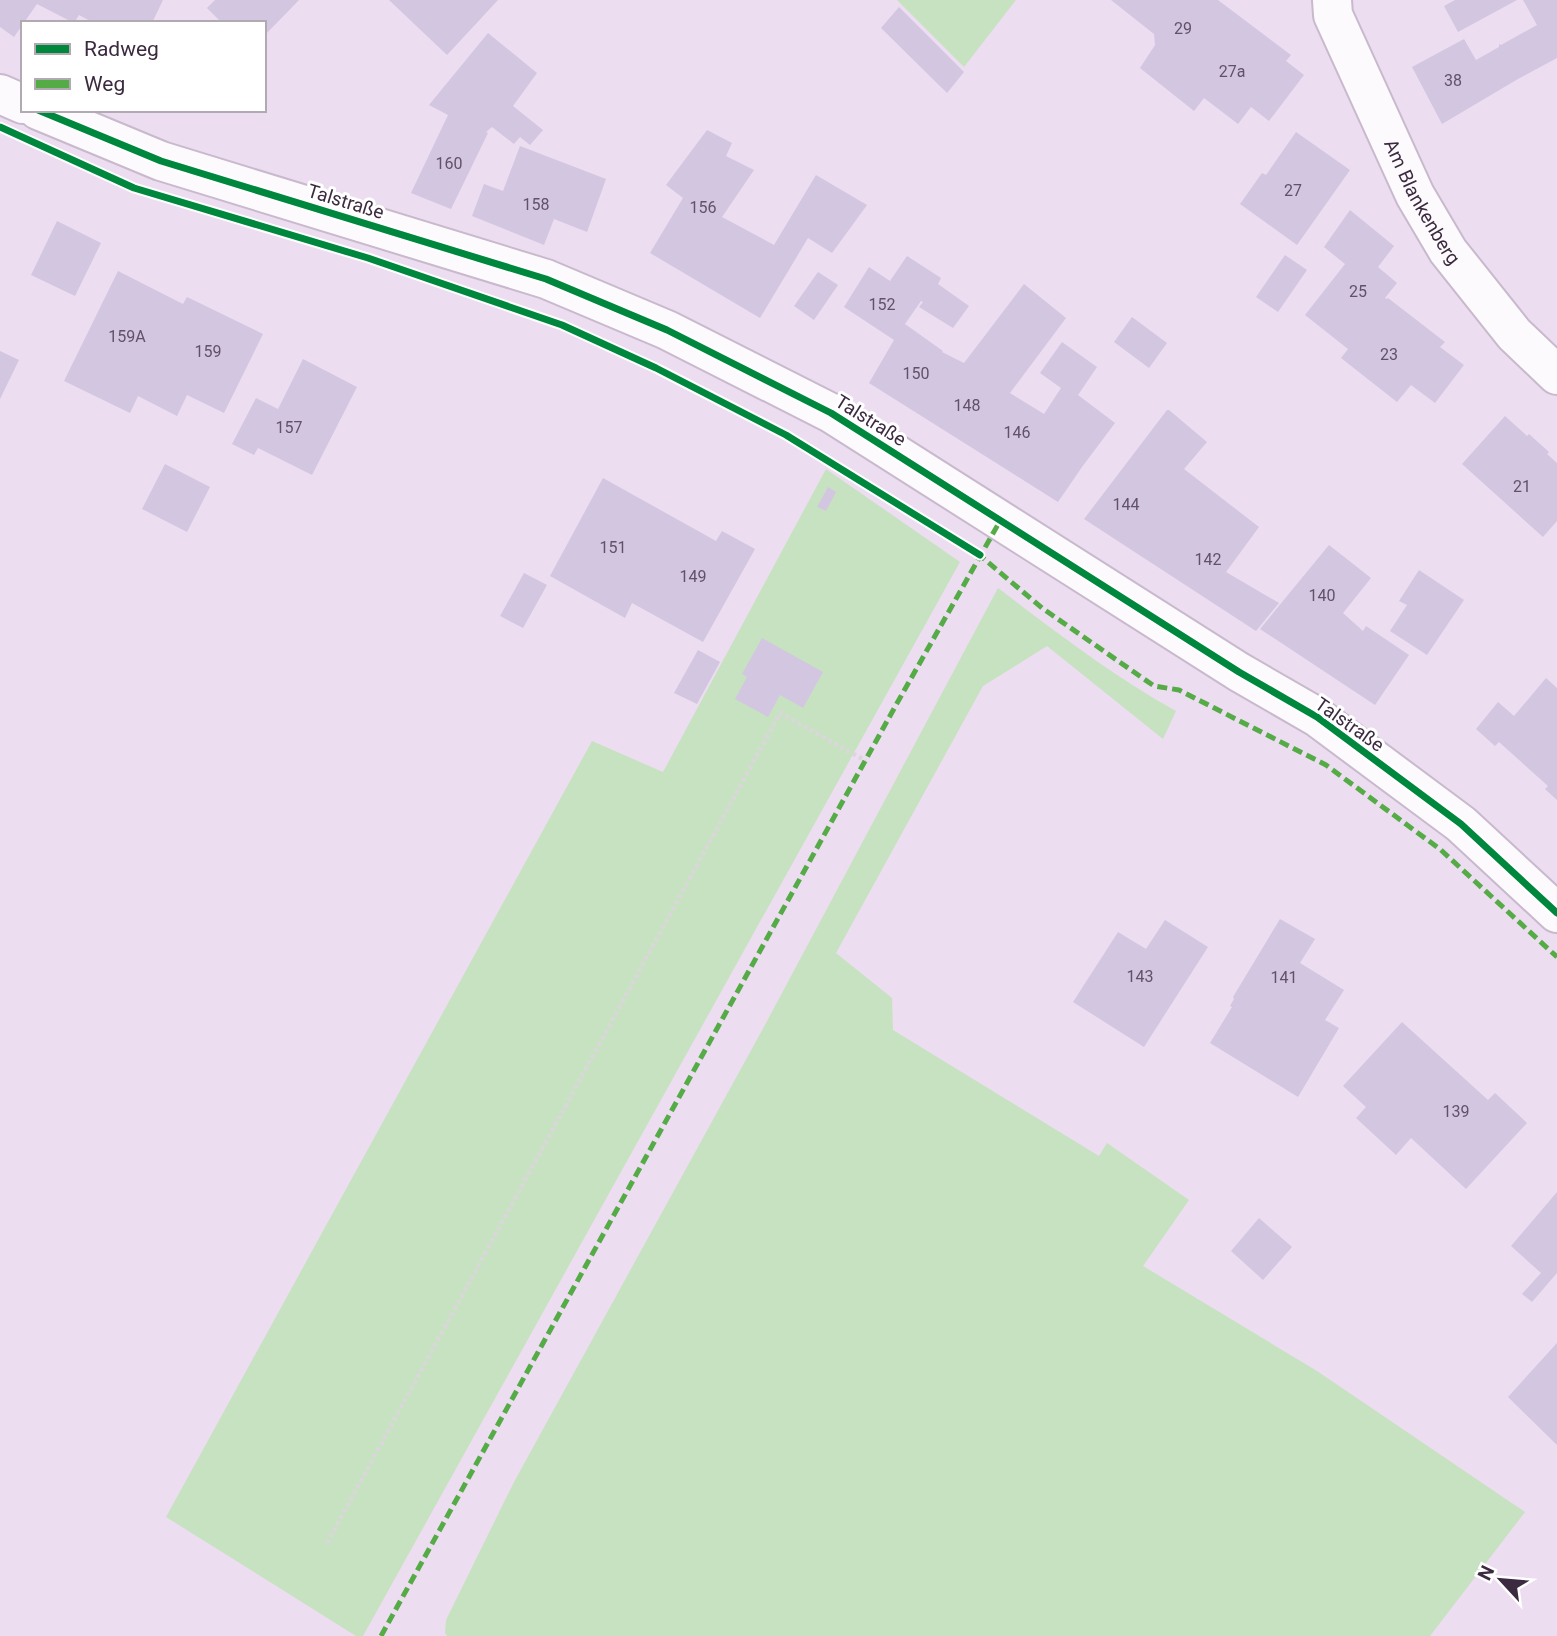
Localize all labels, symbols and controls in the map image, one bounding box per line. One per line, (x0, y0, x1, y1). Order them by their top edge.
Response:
house number: 29 (1174, 19, 1192, 38)
legend (21, 21, 266, 112)
text: Radweg (84, 37, 159, 61)
house number: 27a (1219, 62, 1245, 81)
house number: 38 (1444, 71, 1462, 90)
text: Weg (84, 72, 125, 96)
street label: Am Blankenberg (1379, 136, 1465, 269)
house number: 160 (436, 154, 462, 173)
street label: Talstraße (305, 179, 387, 224)
house number: 27 (1284, 181, 1302, 200)
house number: 158 (523, 195, 549, 214)
house number: 156 (690, 198, 716, 217)
house number: 25 (1349, 282, 1367, 301)
house number: 152 (869, 295, 895, 314)
house number: 159A (108, 327, 146, 346)
house number: 159 (195, 342, 221, 361)
house number: 23 (1380, 345, 1398, 364)
house number: 150 (903, 364, 929, 383)
street label: Talstraße (831, 390, 910, 451)
house number: 148 (954, 396, 980, 415)
house number: 157 (276, 418, 302, 437)
house number: 146 (1004, 423, 1030, 442)
house number: 21 (1513, 477, 1531, 496)
house number: 144 (1113, 495, 1139, 514)
house number: 151 (600, 538, 626, 557)
house number: 142 (1195, 550, 1221, 569)
house number: 149 (680, 567, 706, 586)
house number: 140 (1309, 586, 1335, 605)
street label: Talstraße (1311, 692, 1389, 756)
house number: 143 (1127, 967, 1153, 986)
house number: 141 (1271, 968, 1297, 987)
house number: 139 (1443, 1102, 1469, 1121)
north arrow (1466, 1545, 1536, 1615)
text: N (1473, 1562, 1499, 1584)

